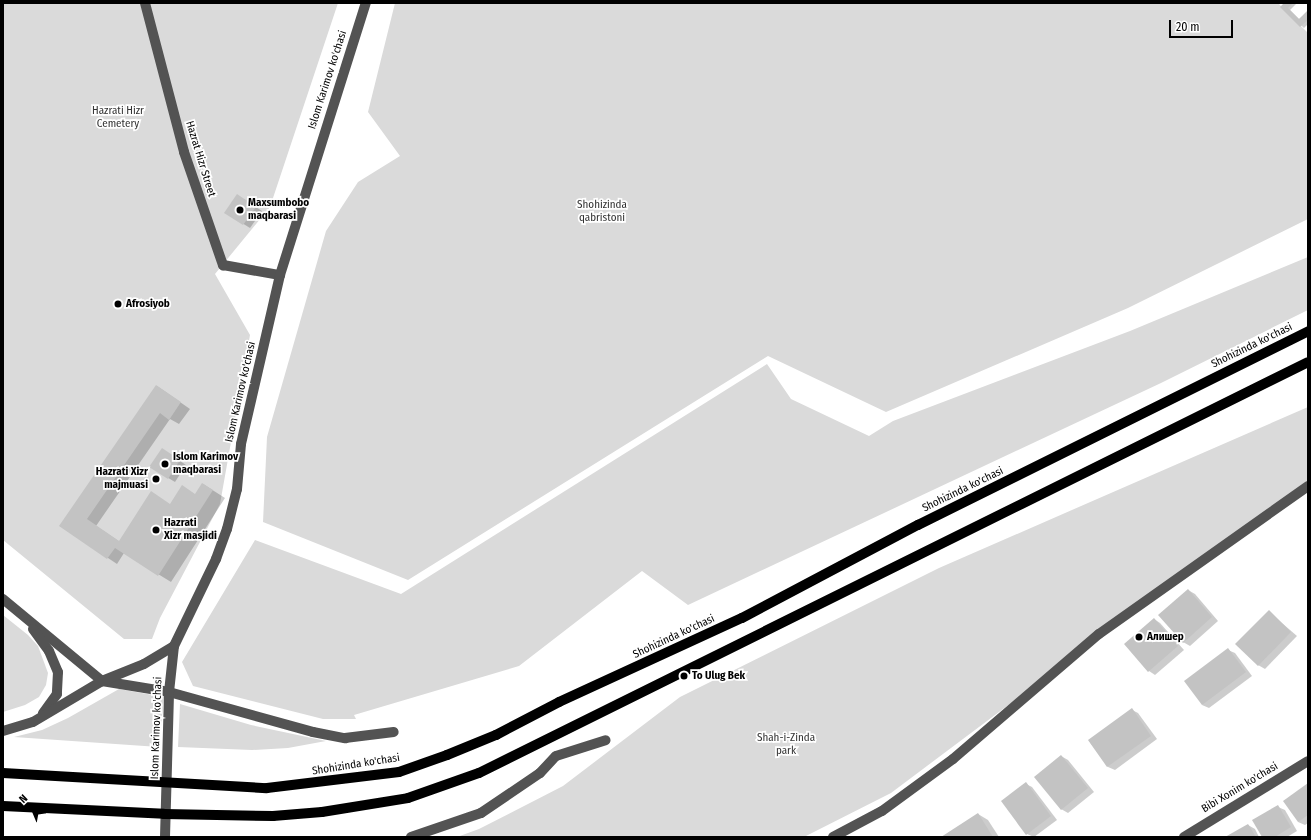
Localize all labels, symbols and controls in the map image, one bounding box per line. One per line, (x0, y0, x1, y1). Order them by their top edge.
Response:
scale bar (1171, 12, 1235, 38)
text: 20 m (1176, 20, 1200, 34)
street label: Islom Karimov ko'chasi (306, 29, 350, 131)
park label: Hazrati Hizr Cemetery (92, 105, 144, 131)
street label: Hazrat Hizr Street (182, 119, 218, 199)
place label: Maxsumbobo maqbarasi (248, 197, 309, 223)
park label: Shohizinda qabristoni (577, 199, 627, 225)
marker: Maxsumbobo maqbarasi (235, 205, 245, 215)
place label: Afrosiyob (126, 297, 170, 311)
marker: Afrosiyob (113, 299, 123, 309)
street label: Shohizinda ko'chasi (1209, 321, 1295, 371)
street label: Islom Karimov ko'chasi (223, 340, 259, 444)
place label: Islom Karimov maqbarasi (173, 451, 238, 477)
marker: Islom Karimov maqbarasi (160, 459, 170, 469)
street label: Shohizinda ko'chasi (920, 465, 1006, 515)
place label: Hazrati Xizr majmuasi (96, 466, 148, 492)
marker: Hazrati Xizr majmuasi (151, 474, 161, 484)
place label: Hazrati Xizr masjidi (164, 517, 217, 543)
marker: Hazrati Xizr masjidi (151, 525, 161, 535)
street label: Shohizinda ko'chasi (631, 612, 717, 662)
place label: Алишер (1147, 630, 1184, 644)
marker: Алишер (1134, 632, 1144, 642)
place label: To Ulug Bek (692, 669, 745, 683)
marker: To Ulug Bek (679, 671, 689, 681)
street label: Islom Karimov ko'chasi (149, 676, 165, 780)
park label: Shah-i-Zinda park (757, 732, 815, 758)
street label: Shohizinda ko'chasi (311, 752, 401, 778)
street label: Bibi Xonim ko'chasi (1199, 760, 1281, 816)
north arrow (12, 788, 52, 828)
text: N (16, 792, 30, 806)

